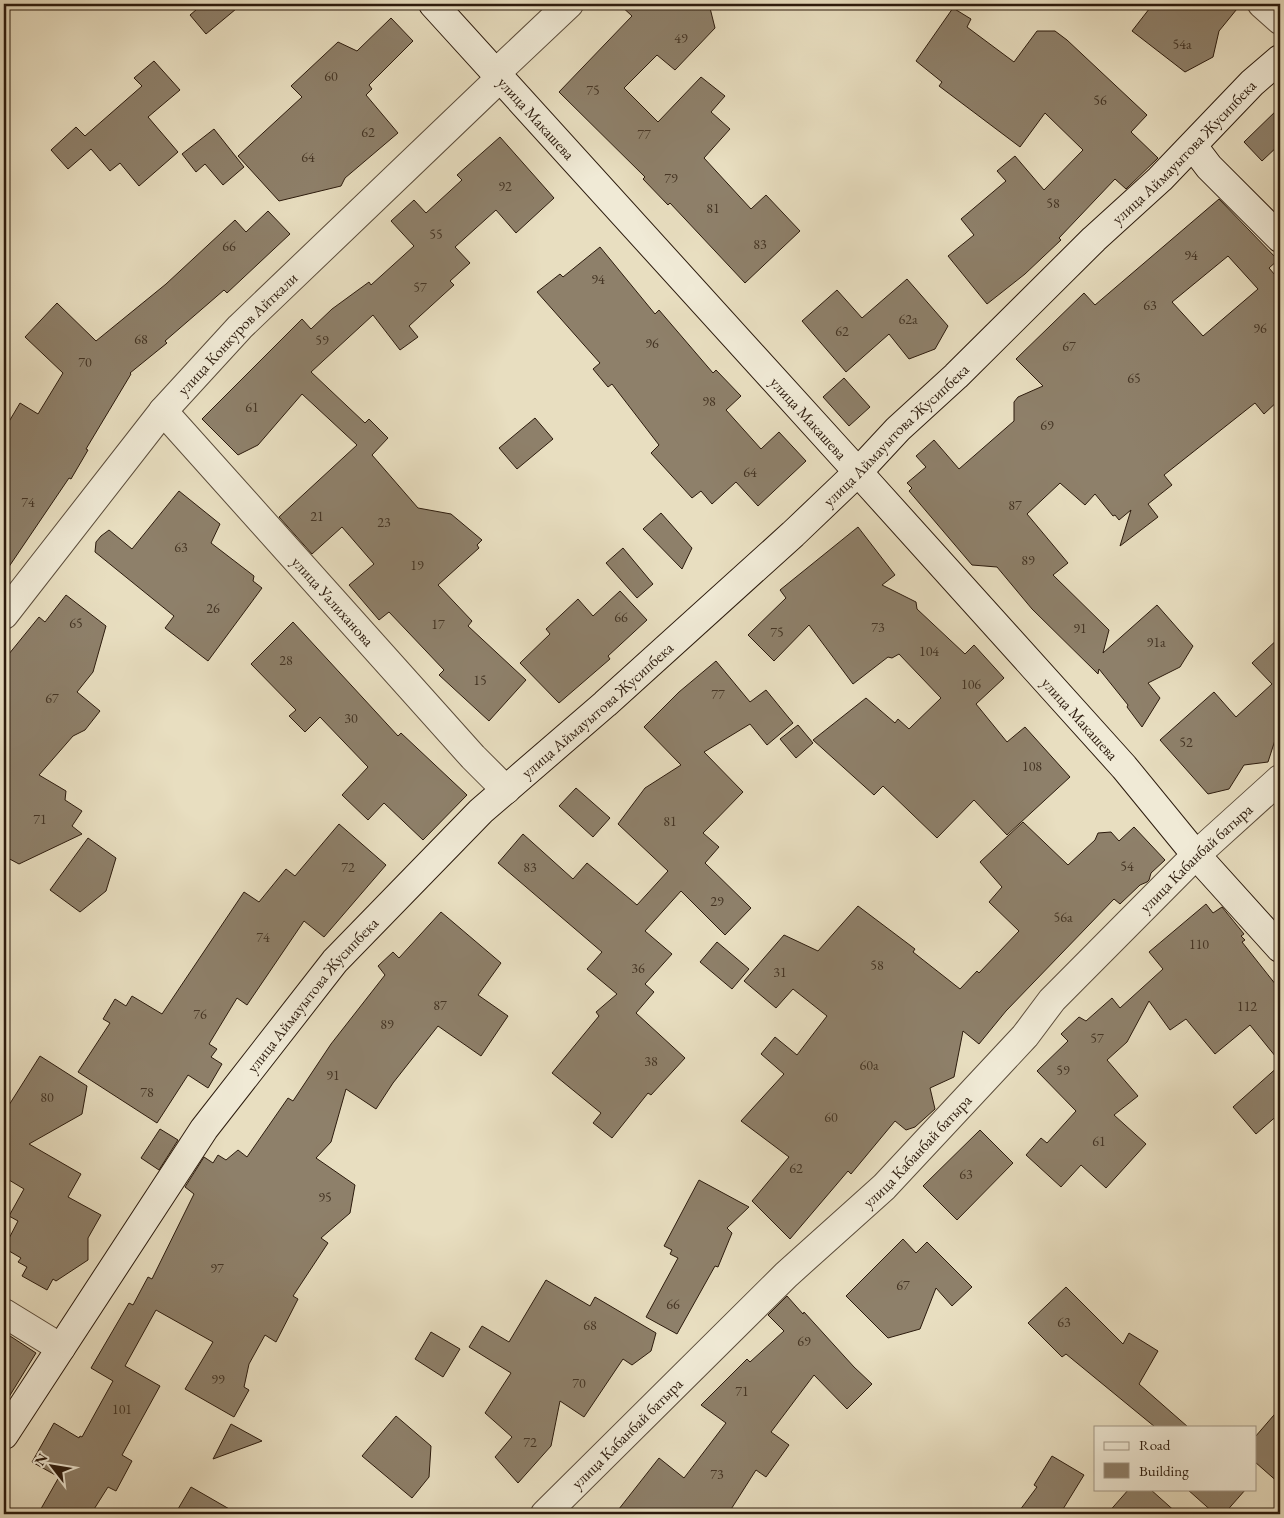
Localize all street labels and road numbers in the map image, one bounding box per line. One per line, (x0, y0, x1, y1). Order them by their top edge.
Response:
street label: улица Макашева (493, 72, 580, 165)
street label: улица Аймауытова Жусипбека (1107, 74, 1261, 228)
street label: улица Конкуров Айткали (172, 267, 302, 399)
street label: улица Аймауытова Жусипбека (818, 358, 974, 511)
street label: улица Макашева (766, 372, 852, 464)
street label: улица Уалиханова (287, 551, 379, 651)
street label: улица Аймауытова Жусипбека (517, 637, 678, 782)
street label: улица Макашева (1037, 672, 1124, 765)
street label: улица Кабанбай батыра (1135, 798, 1257, 917)
street label: улица Аймауытова Жусипбека (241, 912, 383, 1077)
street label: улица Кабанбай батыра (858, 1089, 976, 1212)
street label: улица Кабанбай батыра (566, 1373, 687, 1493)

